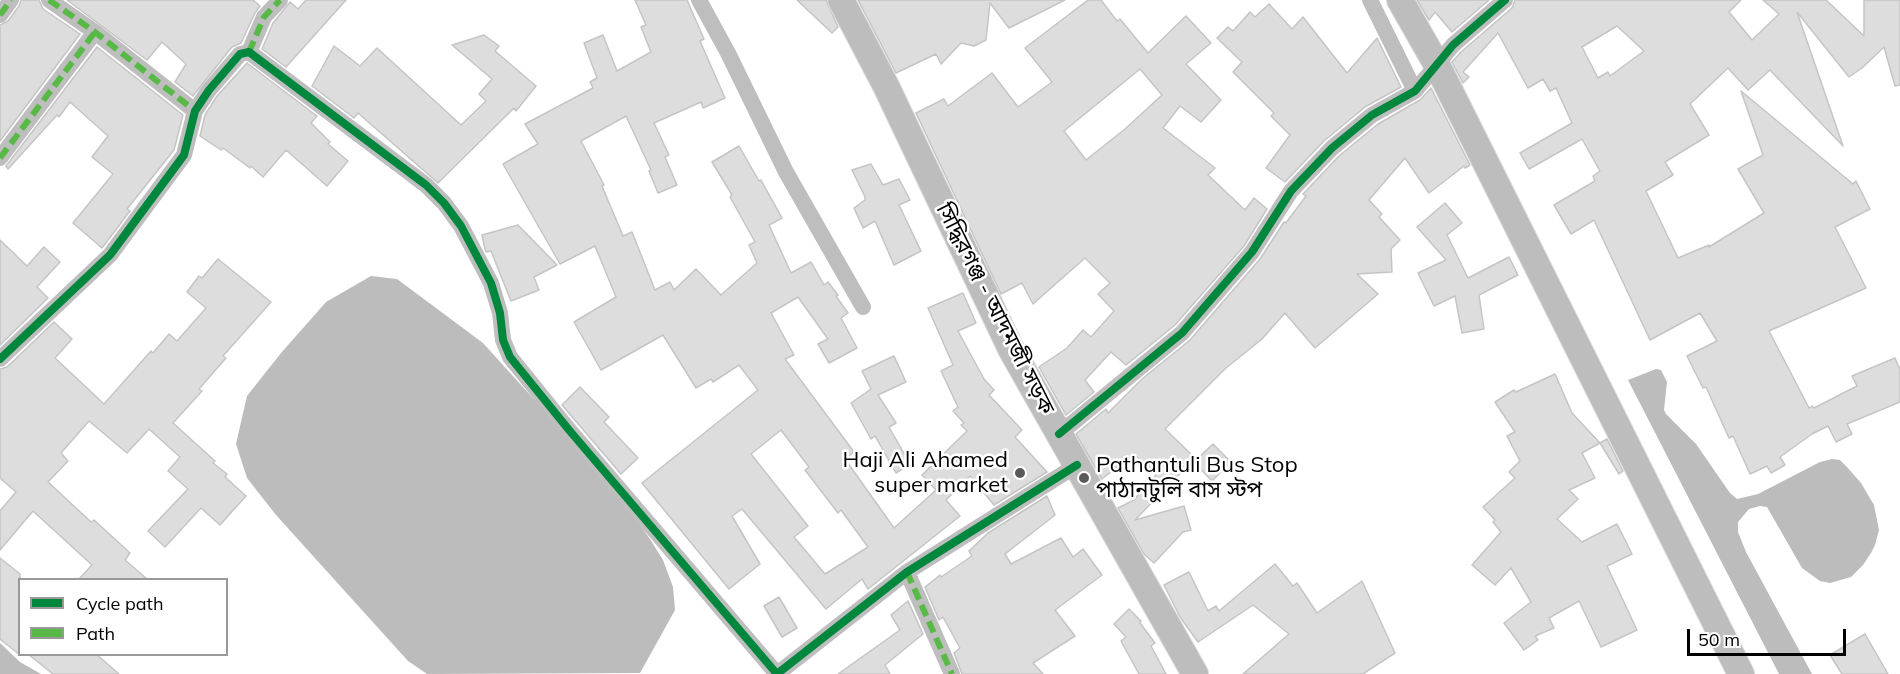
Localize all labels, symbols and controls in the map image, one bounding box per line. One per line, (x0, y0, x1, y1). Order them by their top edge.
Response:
street label: সিদ্ধিরগঞ্জ - আদমজী সড়ক (930, 199, 1060, 419)
place label: Haji Ali Ahamed super market (843, 447, 1008, 499)
place label: Pathantuli Bus Stop পাঠানটুলি বাস স্টপ (1096, 452, 1298, 504)
marker: Haji Ali Ahamed super market (1013, 466, 1027, 480)
marker: Pathantuli Bus Stop পাঠানটুলি বাস স্টপ (1077, 471, 1091, 485)
legend (18, 578, 228, 656)
text: Cycle path (76, 592, 163, 615)
scale bar (1690, 617, 1849, 655)
text: Path (76, 622, 115, 645)
text: 50 m (1698, 628, 1740, 651)

